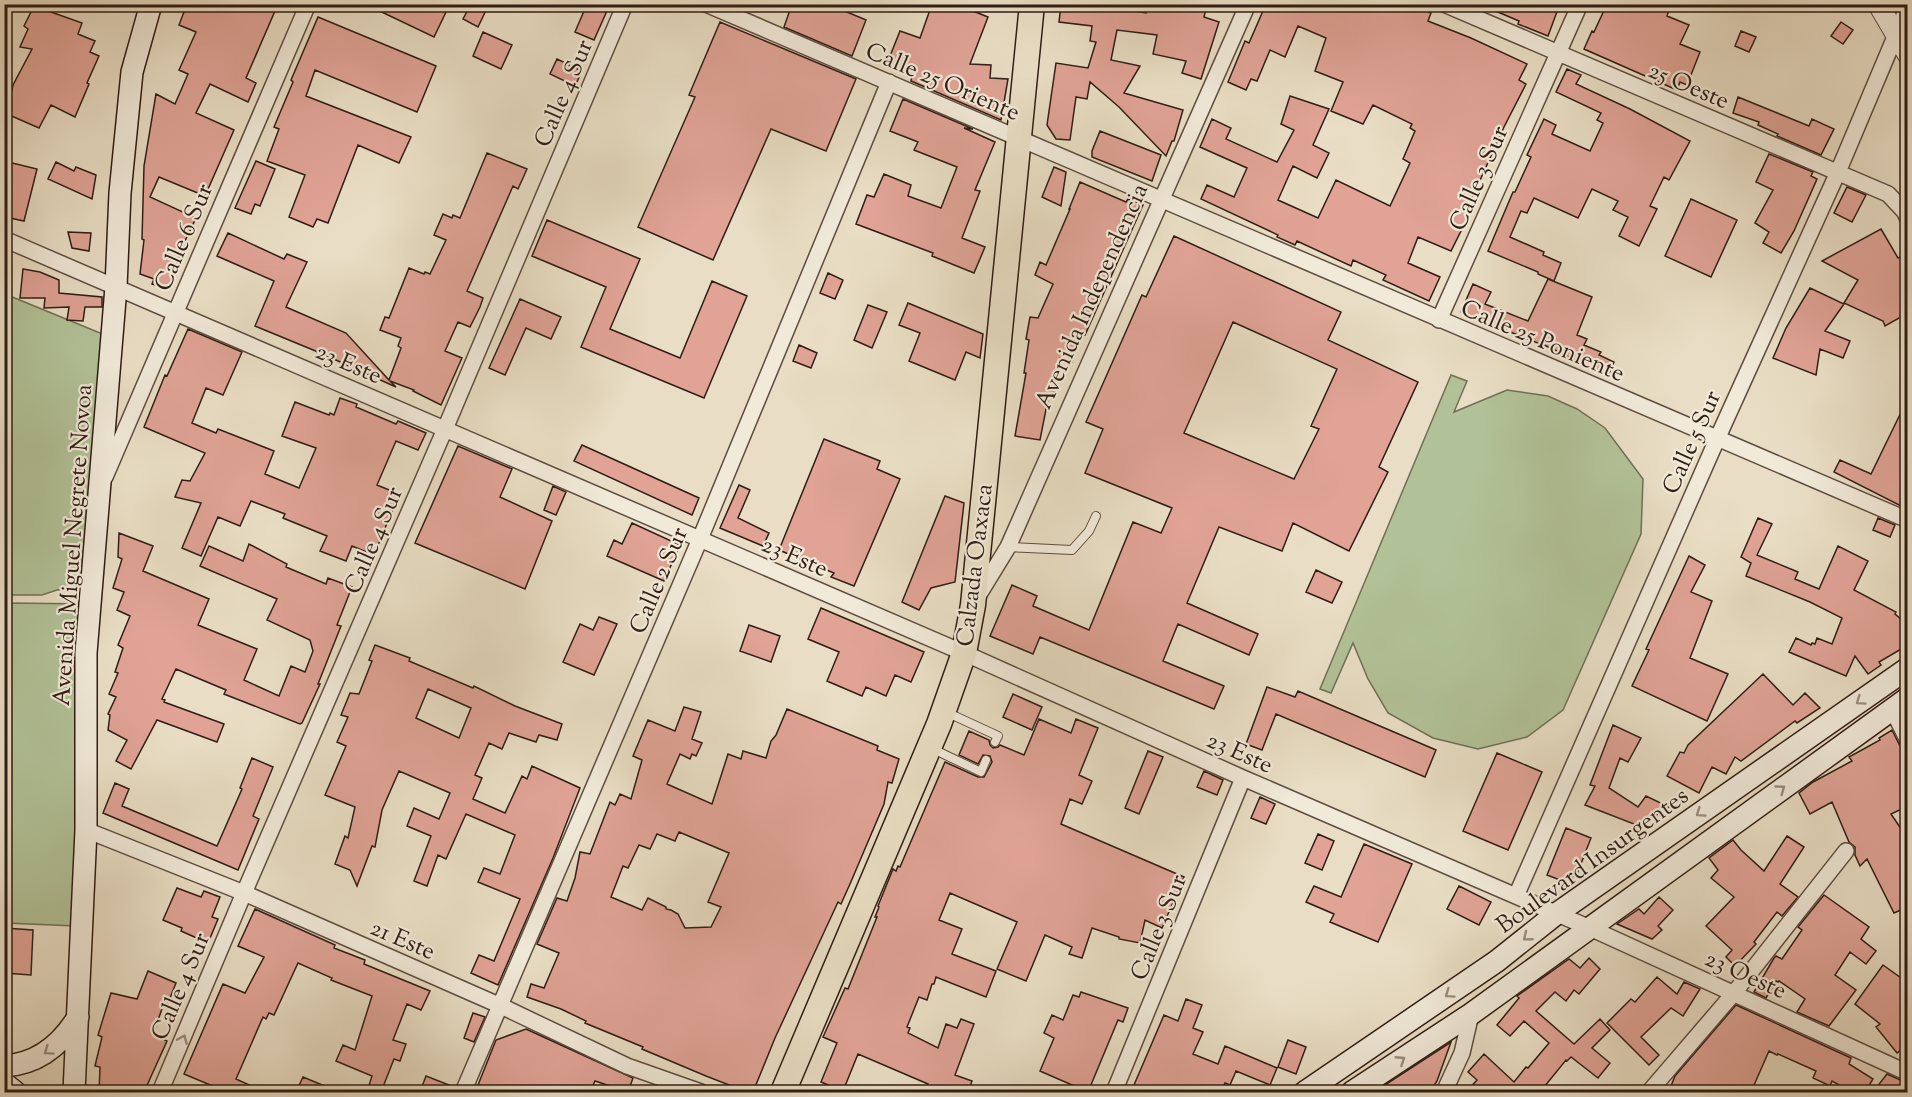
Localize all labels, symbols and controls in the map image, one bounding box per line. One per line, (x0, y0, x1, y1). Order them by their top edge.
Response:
street label: Calle 4 Sur (527, 35, 603, 153)
street label: Calle 25 Oriente (860, 35, 1025, 131)
street label: 25 Oeste (1642, 55, 1734, 119)
street label: Calle 3 Sur (1442, 121, 1518, 237)
street label: Calle 6 Sur (147, 179, 223, 297)
street label: Avenida Independencia (1028, 179, 1158, 415)
street label: Calle 25 Poniente (1455, 292, 1629, 392)
street label: 23 Este (310, 336, 387, 394)
street label: Avenida Miguel Negrete Novoa (46, 383, 102, 707)
street label: Calle 5 Sur (1655, 386, 1731, 500)
street label: Calle 4 Sur (337, 482, 413, 600)
street label: Calzada Oaxaca (949, 482, 1003, 649)
street label: Calle 2 Sur (622, 522, 698, 639)
street label: 23 Este (756, 529, 833, 587)
one-way arrow (1855, 694, 1866, 705)
street label: 23 Este (1201, 724, 1278, 783)
street label: Boulevard Insurgentes (1490, 780, 1696, 943)
one-way arrow (1774, 785, 1785, 796)
one-way arrow (1695, 806, 1706, 817)
street label: Calle 3 Sur (1123, 870, 1196, 986)
street label: 21 Este (364, 912, 440, 970)
street label: Calle 4 Sur (144, 928, 220, 1046)
one-way arrow (1522, 930, 1533, 941)
street label: 23 Oeste (1699, 943, 1792, 1009)
one-way arrow (1445, 987, 1456, 998)
one-way arrow (176, 1034, 188, 1045)
one-way arrow (43, 1044, 54, 1055)
one-way arrow (1394, 1056, 1405, 1067)

